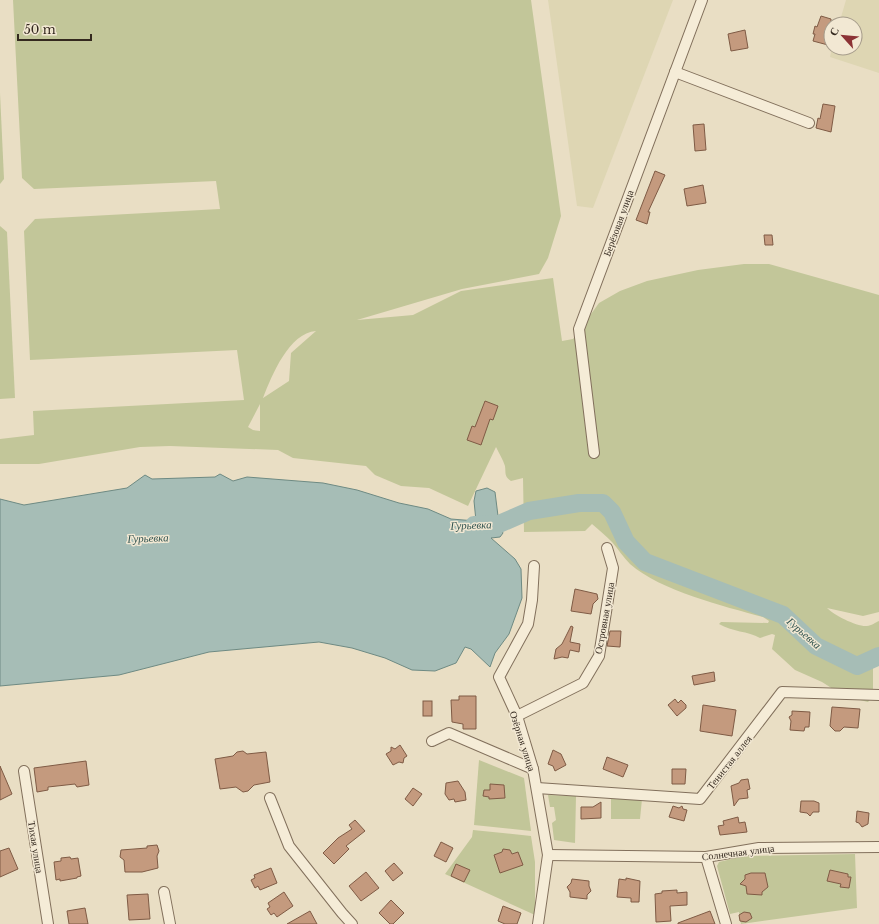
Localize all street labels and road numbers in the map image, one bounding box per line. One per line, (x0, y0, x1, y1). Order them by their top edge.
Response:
street label: Берёзовая улица (600, 188, 637, 258)
street label: Островная улица (592, 581, 617, 655)
street label: Озёрная улица (507, 709, 539, 773)
street label: Тенистая аллея (704, 732, 755, 792)
street label: Тихая улица (25, 820, 46, 875)
street label: Солнечная улица (701, 842, 776, 863)

